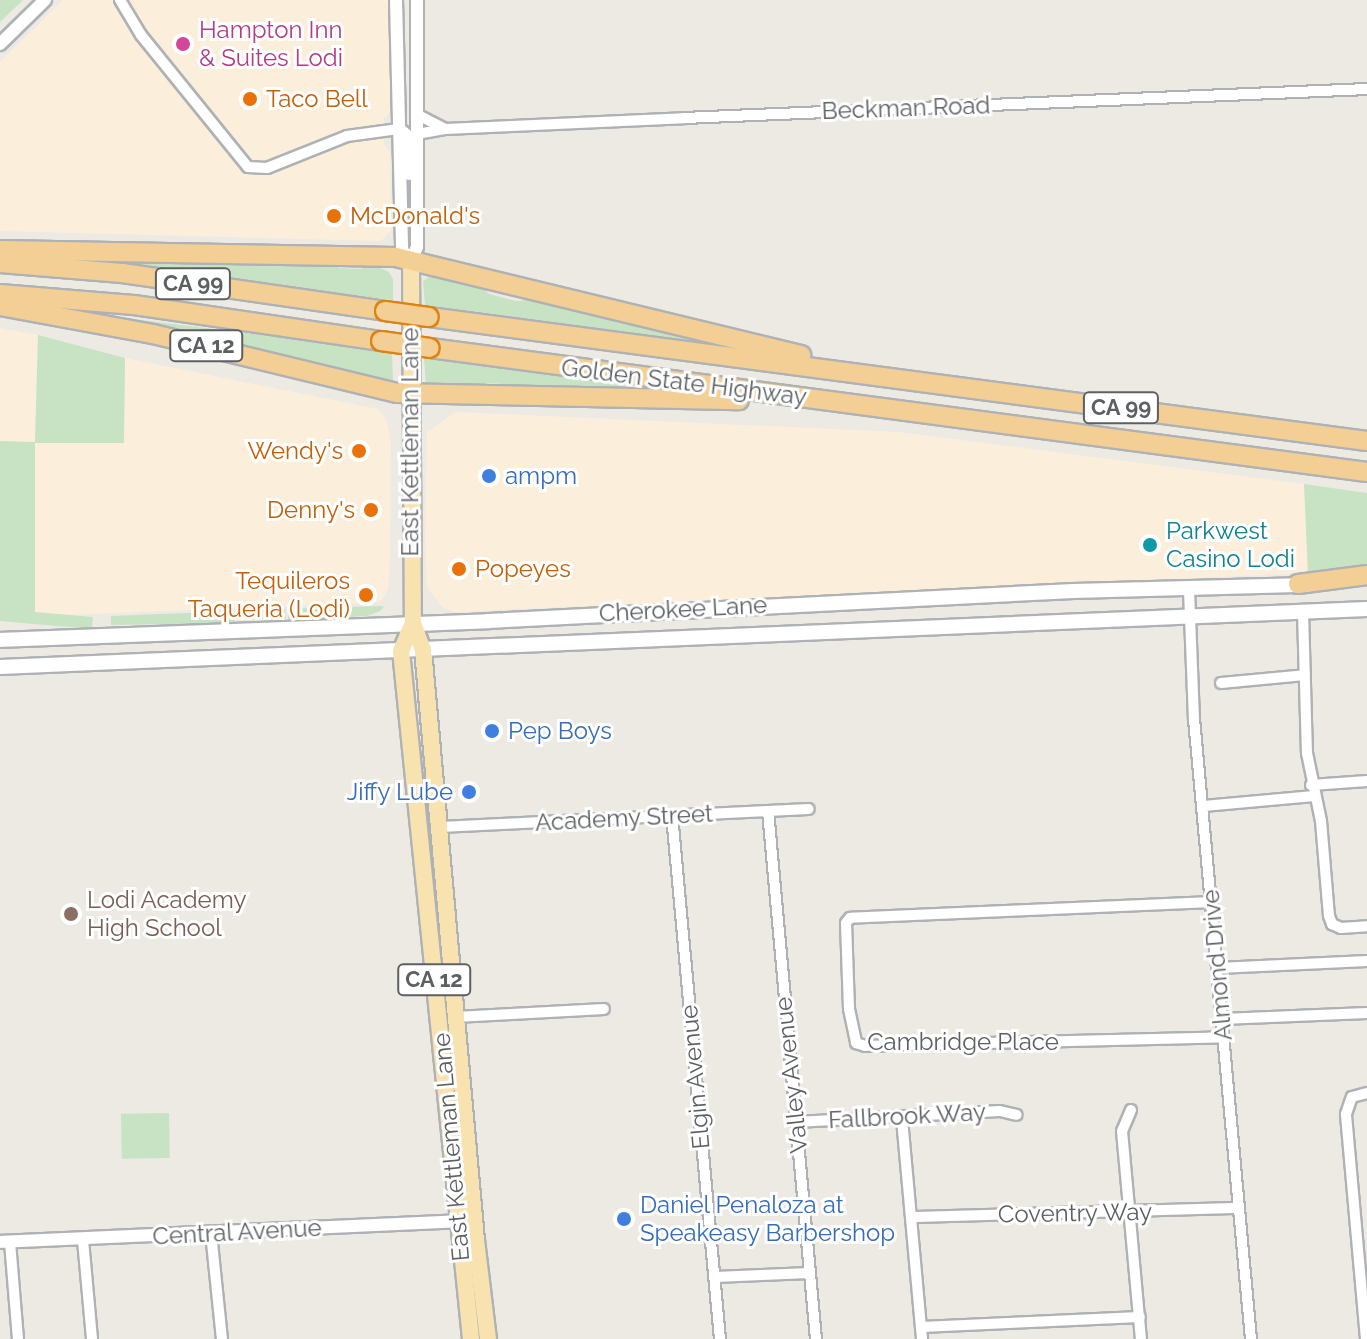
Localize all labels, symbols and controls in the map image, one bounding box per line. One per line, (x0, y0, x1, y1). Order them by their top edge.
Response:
place label: Hampton Inn & Suites Lodi (199, 16, 343, 72)
marker: Hampton Inn & Suites Lodi (174, 35, 192, 53)
place label: Taco Bell (266, 85, 368, 113)
marker: Taco Bell (241, 90, 259, 108)
street label: Beckman Road (821, 91, 991, 125)
place label: McDonald's (350, 202, 480, 230)
marker: McDonald's (325, 207, 343, 225)
road number: CA 99 (153, 266, 233, 302)
street label: East Kettleman Lane (396, 327, 424, 557)
road number: CA 12 (168, 328, 244, 364)
street label: Golden State Highway (560, 353, 808, 411)
road number: CA 99 (1081, 390, 1161, 426)
place label: Wendy's (247, 437, 343, 465)
marker: Wendy's (350, 442, 368, 460)
place label: ampm (505, 462, 577, 490)
marker: ampm (480, 467, 498, 485)
place label: Denny's (267, 496, 355, 524)
marker: Denny's (362, 501, 380, 519)
place label: Parkwest Casino Lodi (1166, 517, 1295, 573)
marker: Parkwest Casino Lodi (1141, 536, 1159, 554)
place label: Popeyes (475, 555, 571, 583)
marker: Popeyes (450, 560, 468, 578)
place label: Tequileros Taqueria (Lodi) (188, 567, 350, 623)
marker: Tequileros Taqueria (Lodi) (357, 586, 375, 604)
street label: Cherokee Lane (598, 590, 768, 628)
place label: Pep Boys (508, 717, 612, 745)
marker: Pep Boys (483, 722, 501, 740)
place label: Jiffy Lube (346, 778, 453, 806)
marker: Jiffy Lube (460, 783, 478, 801)
street label: Academy Street (534, 799, 714, 837)
place label: Lodi Academy High School (87, 886, 247, 942)
street label: Almond Drive (1196, 888, 1238, 1042)
marker: Lodi Academy High School (62, 905, 80, 923)
road number: CA 12 (396, 962, 472, 998)
street label: Valley Avenue (768, 995, 814, 1155)
street label: Elgin Avenue (674, 1003, 716, 1151)
street label: Cambridge Place (867, 1028, 1059, 1056)
street label: East Kettleman Lane (427, 1032, 475, 1262)
street label: Fallbrook Way (827, 1097, 987, 1135)
place label: Daniel Penaloza at Speakeasy Barbershop (640, 1191, 896, 1247)
street label: Coventry Way (997, 1197, 1153, 1229)
marker: Daniel Penaloza at Speakeasy Barbershop (615, 1210, 633, 1228)
street label: Central Avenue (151, 1213, 323, 1251)

